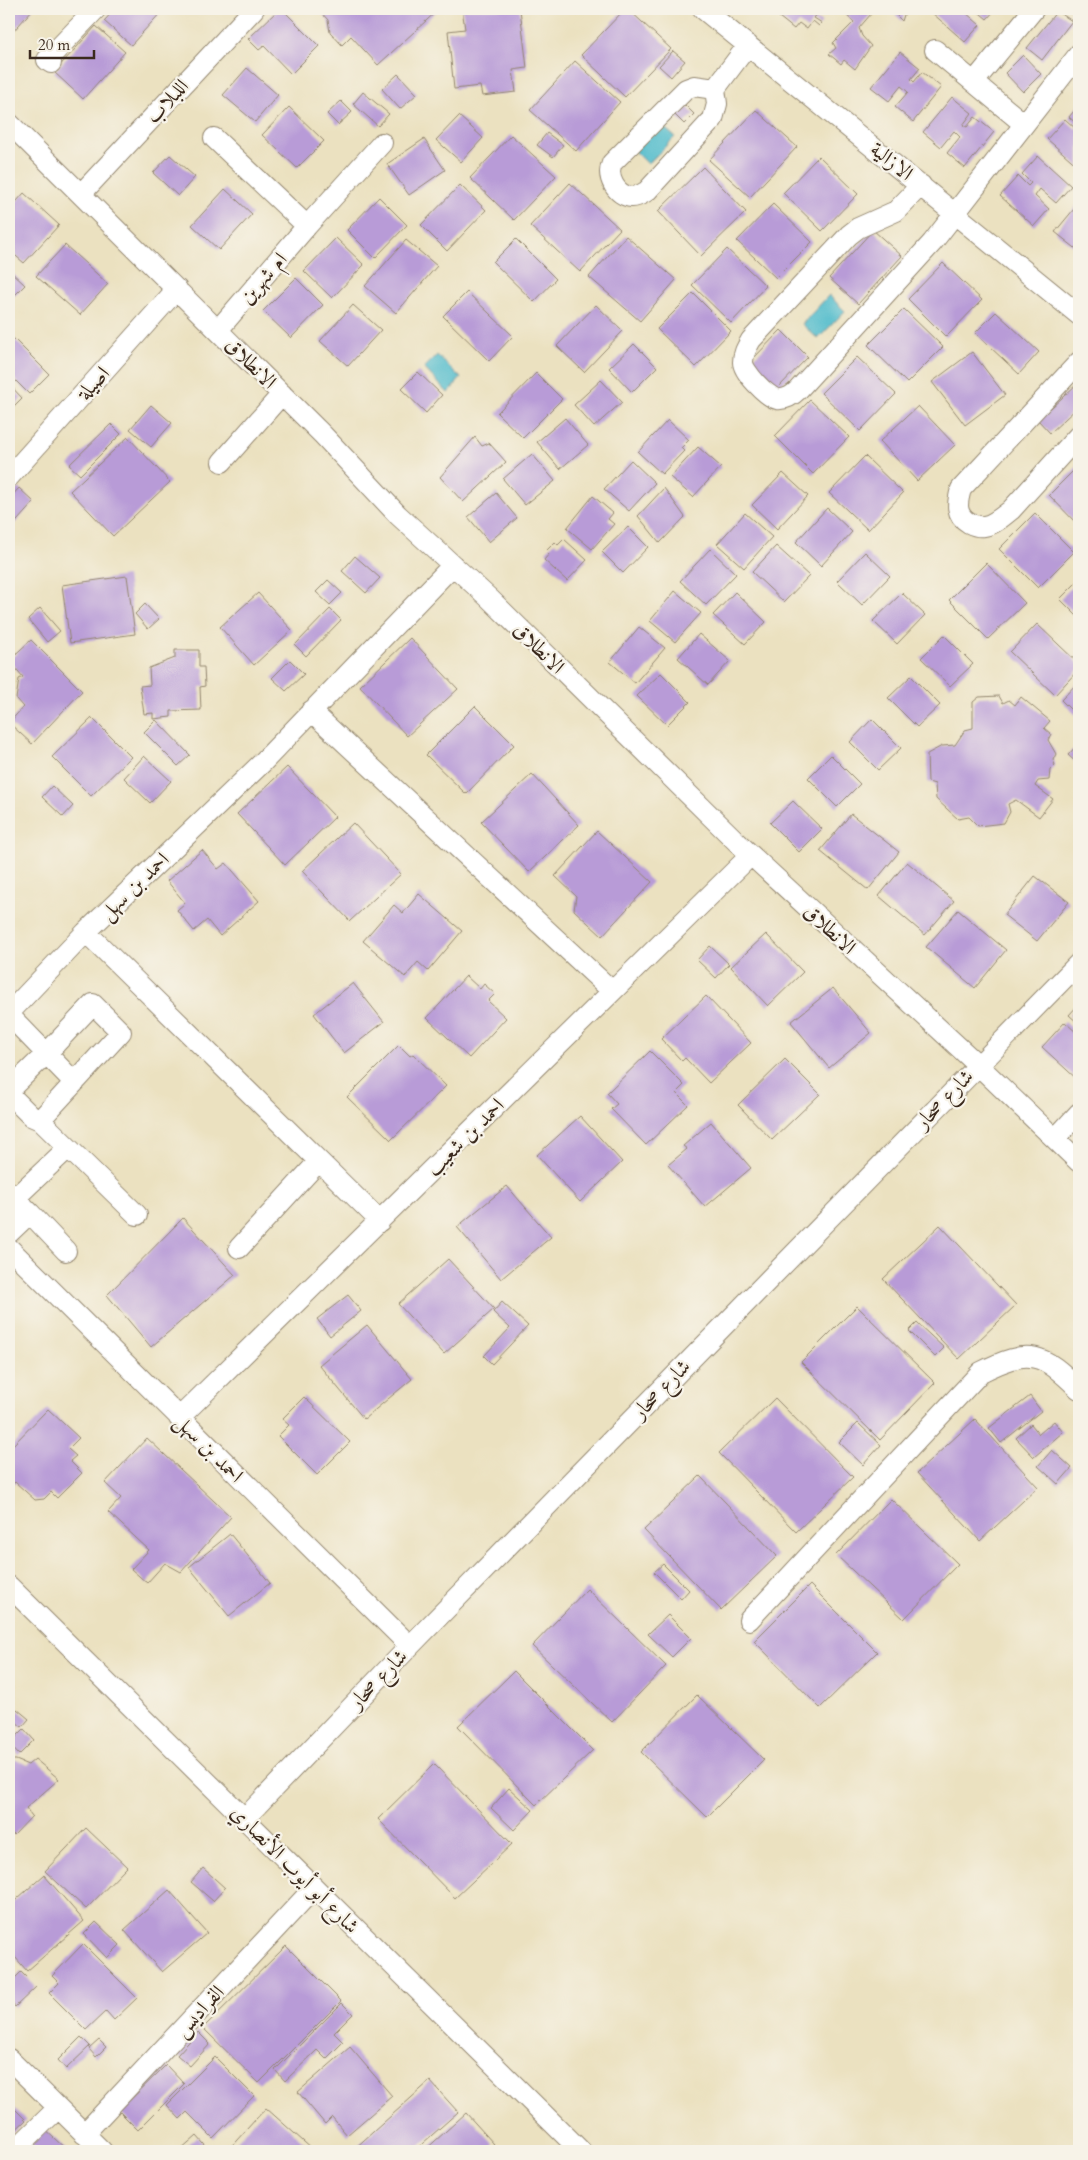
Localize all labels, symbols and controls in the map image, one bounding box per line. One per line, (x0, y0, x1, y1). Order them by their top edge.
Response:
scale bar (30, 28, 94, 60)
text: 20 m (38, 35, 70, 55)
street label: اللبلاب (139, 73, 196, 130)
street label: الازالية (864, 135, 919, 188)
street label: ام شهرين (233, 246, 296, 313)
street label: الانطلاق (218, 331, 283, 396)
street label: اصيلة (70, 360, 116, 407)
street label: الانطلاق (506, 616, 571, 681)
street label: احمد بن سهل (93, 846, 176, 927)
street label: الانطلاق (797, 897, 862, 961)
street label: شارع صحار (907, 1063, 982, 1139)
street label: احمد بن شعيب (420, 1092, 511, 1183)
street label: شارع صحار (624, 1353, 699, 1429)
street label: احمد بن سهل (168, 1407, 250, 1489)
street label: شارع صحار (341, 1643, 416, 1719)
street label: شارع أبو أيوب الأنصاري (222, 1798, 366, 1942)
street label: الفراديس (168, 1979, 231, 2044)

